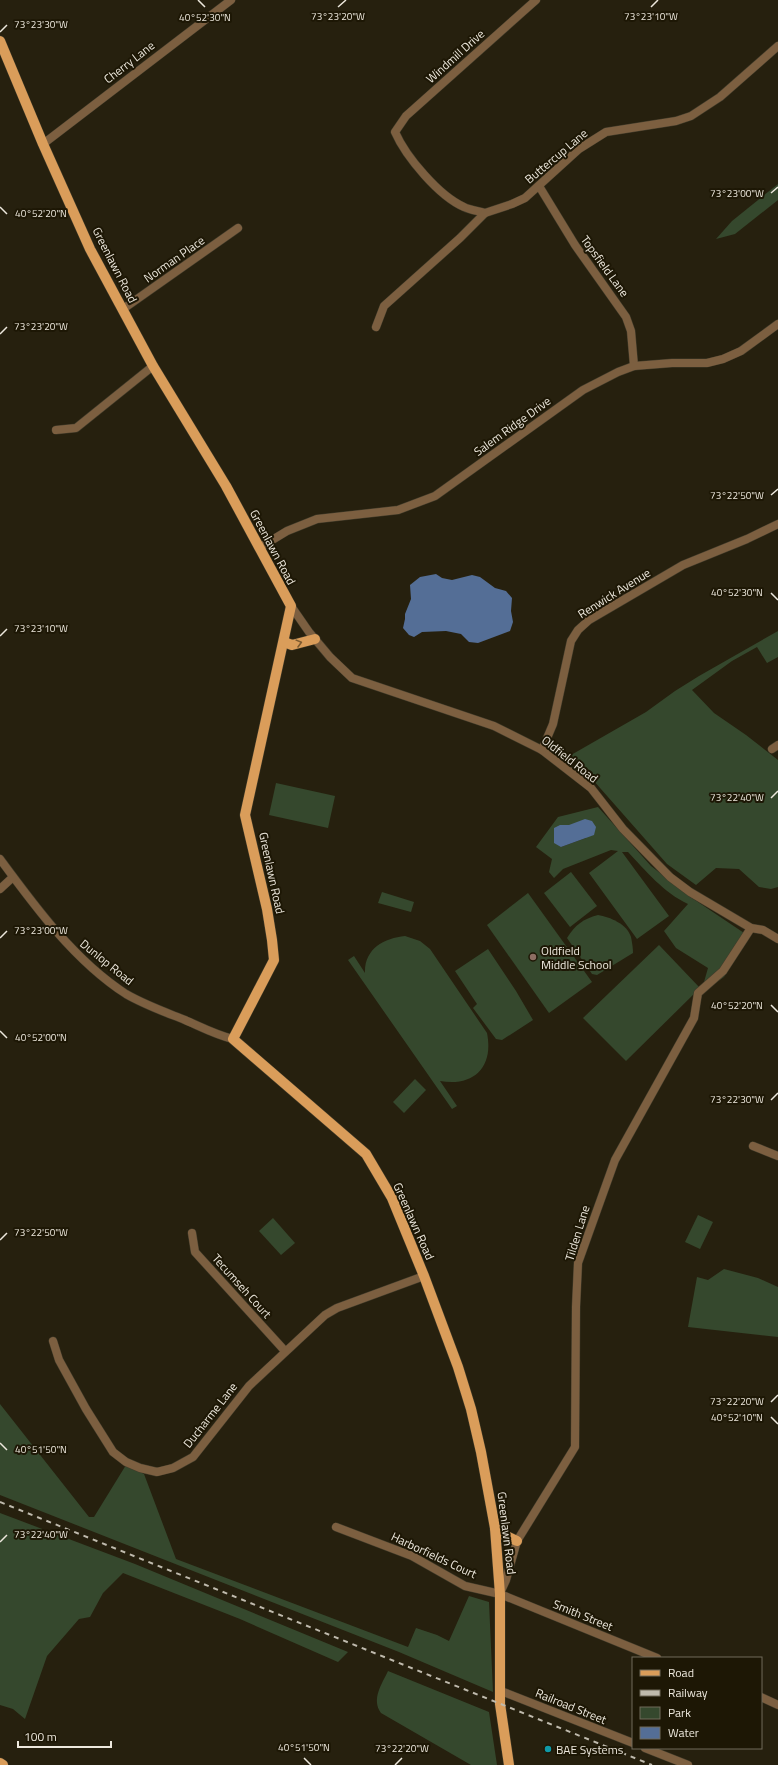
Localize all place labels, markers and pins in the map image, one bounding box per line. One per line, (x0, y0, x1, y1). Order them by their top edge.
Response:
place label: Oldfield Middle School (541, 941, 612, 974)
marker: Oldfield Middle School (528, 952, 538, 962)
place label: BAE Systems (556, 1740, 624, 1759)
marker: BAE Systems (543, 1744, 553, 1754)

